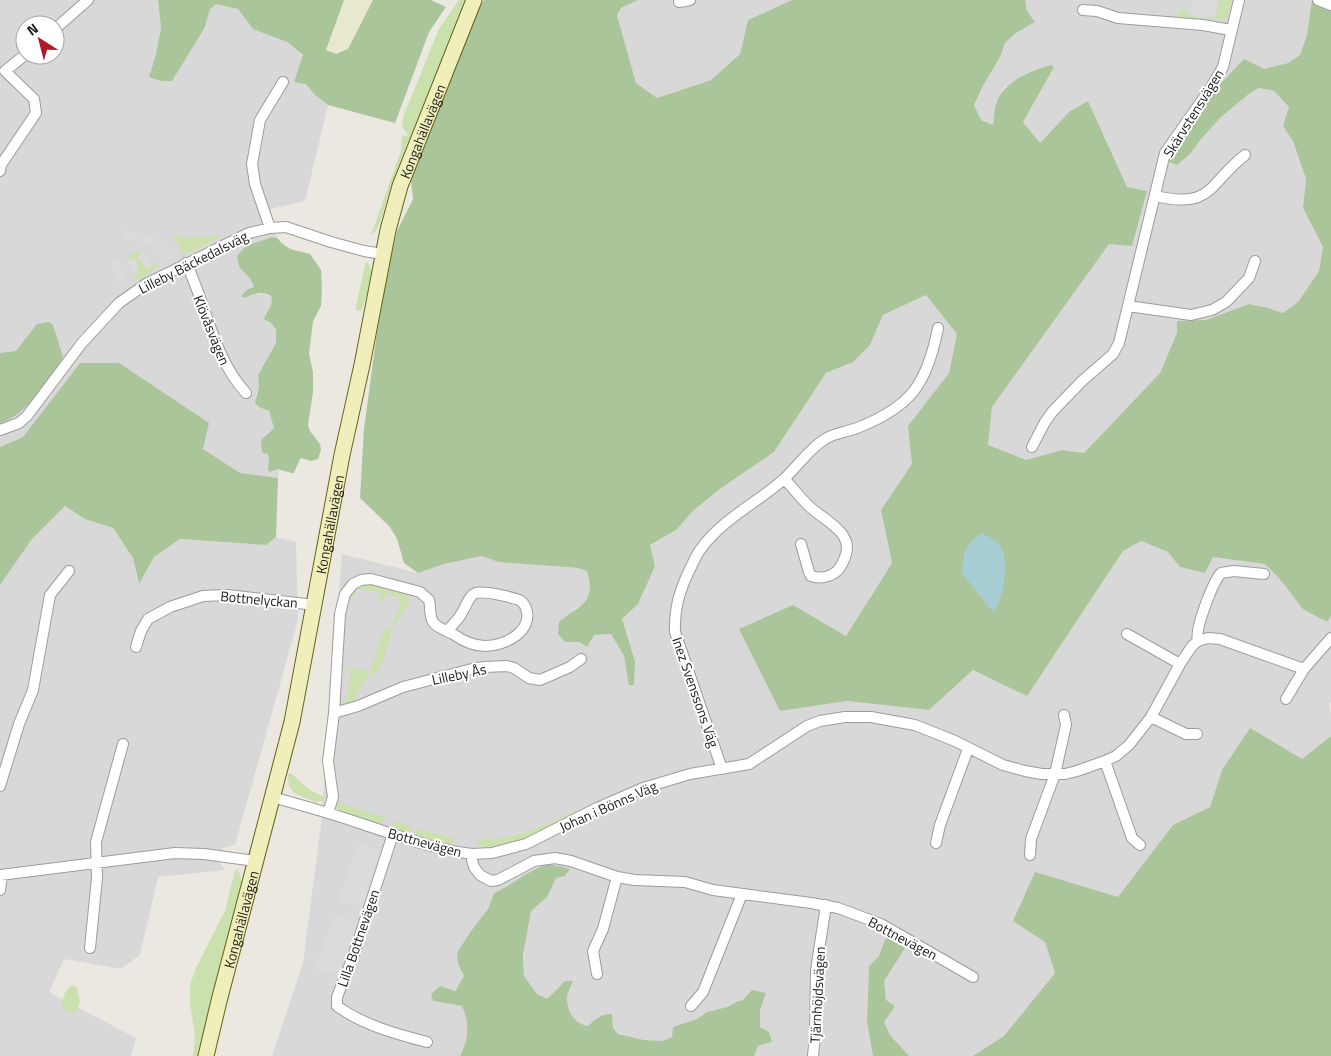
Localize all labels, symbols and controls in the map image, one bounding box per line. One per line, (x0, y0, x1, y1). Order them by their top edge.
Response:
north arrow (15, 15, 65, 65)
text: N (22, 18, 42, 40)
street label: Skärvstensvägen (1157, 65, 1229, 161)
street label: Kongahällavägen (394, 81, 450, 182)
street label: Lilleby Bäckedalsväg (134, 225, 252, 299)
street label: Klövåsvägen (188, 292, 236, 368)
street label: Kongahällavägen (309, 473, 349, 576)
street label: Bottnelyckan (219, 585, 299, 613)
street label: Inez Svenssons Väg (667, 634, 725, 750)
street label: Lilleby Ås (430, 658, 488, 690)
street label: Johan i Bönns Väg (556, 775, 660, 837)
street label: Bottnevägen (386, 822, 464, 862)
street label: Kongahällavägen (218, 868, 263, 970)
street label: Lilla Bottnevägen (331, 886, 385, 990)
street label: Bottnevägen (865, 911, 941, 965)
street label: Tjärnhöjdsvägen (804, 946, 830, 1044)

